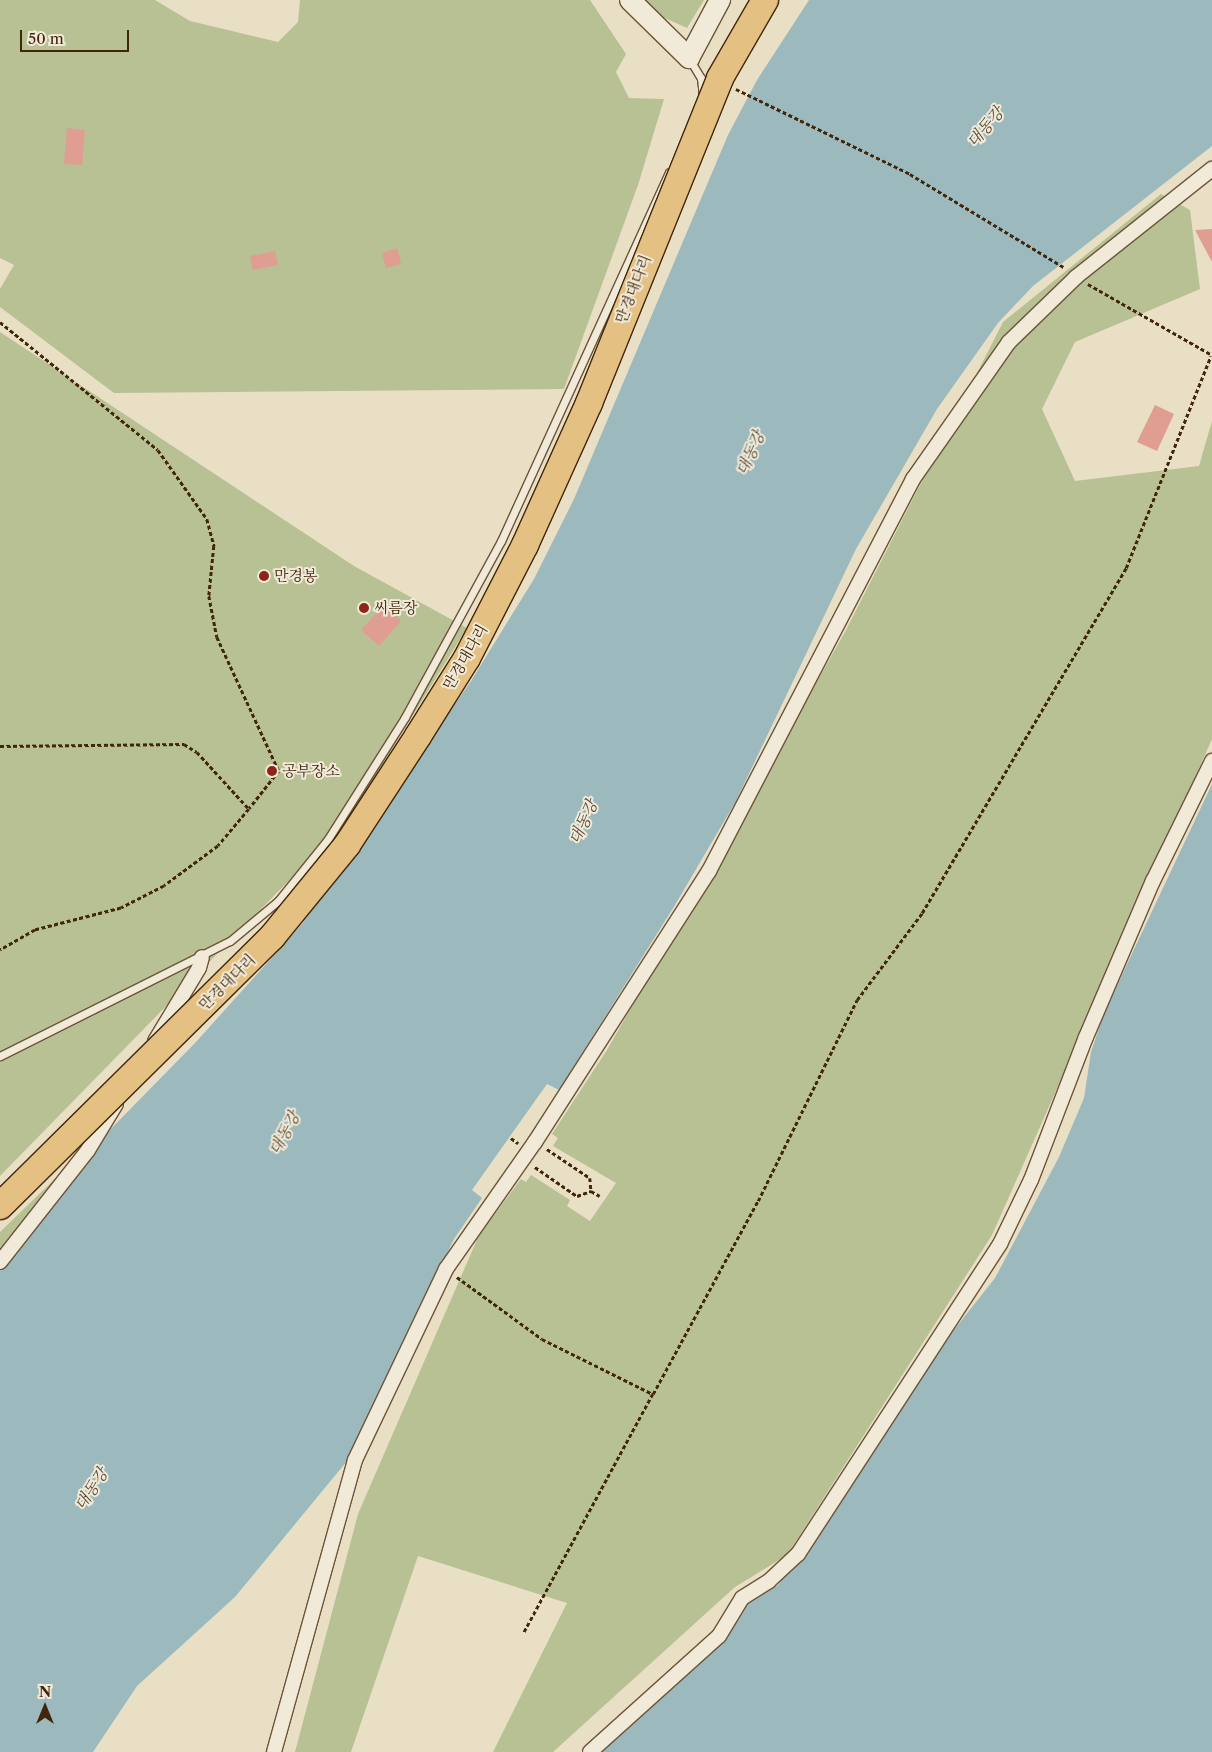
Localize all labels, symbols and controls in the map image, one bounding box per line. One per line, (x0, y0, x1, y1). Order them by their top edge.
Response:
scale bar (22, 20, 131, 52)
text: 50 m (28, 29, 64, 48)
water label: 대동강 (963, 103, 1007, 151)
street label: 만경대다리 (612, 252, 654, 326)
water label: 대동강 (732, 428, 768, 478)
place label: 만경봉 (274, 567, 317, 585)
marker: 만경봉 (258, 570, 270, 582)
place label: 씨름장 (374, 599, 417, 617)
marker: 씨름장 (358, 602, 370, 614)
street label: 만경대다리 (439, 621, 491, 693)
place label: 공부장소 (282, 762, 340, 780)
marker: 공부장소 (266, 765, 278, 777)
water label: 대동강 (565, 797, 601, 847)
street label: 만경대다리 (195, 950, 259, 1014)
water label: 대동강 (265, 1108, 303, 1158)
water label: 대동강 (70, 1464, 112, 1514)
north arrow (20, 1682, 70, 1732)
text: N (39, 1683, 51, 1701)

